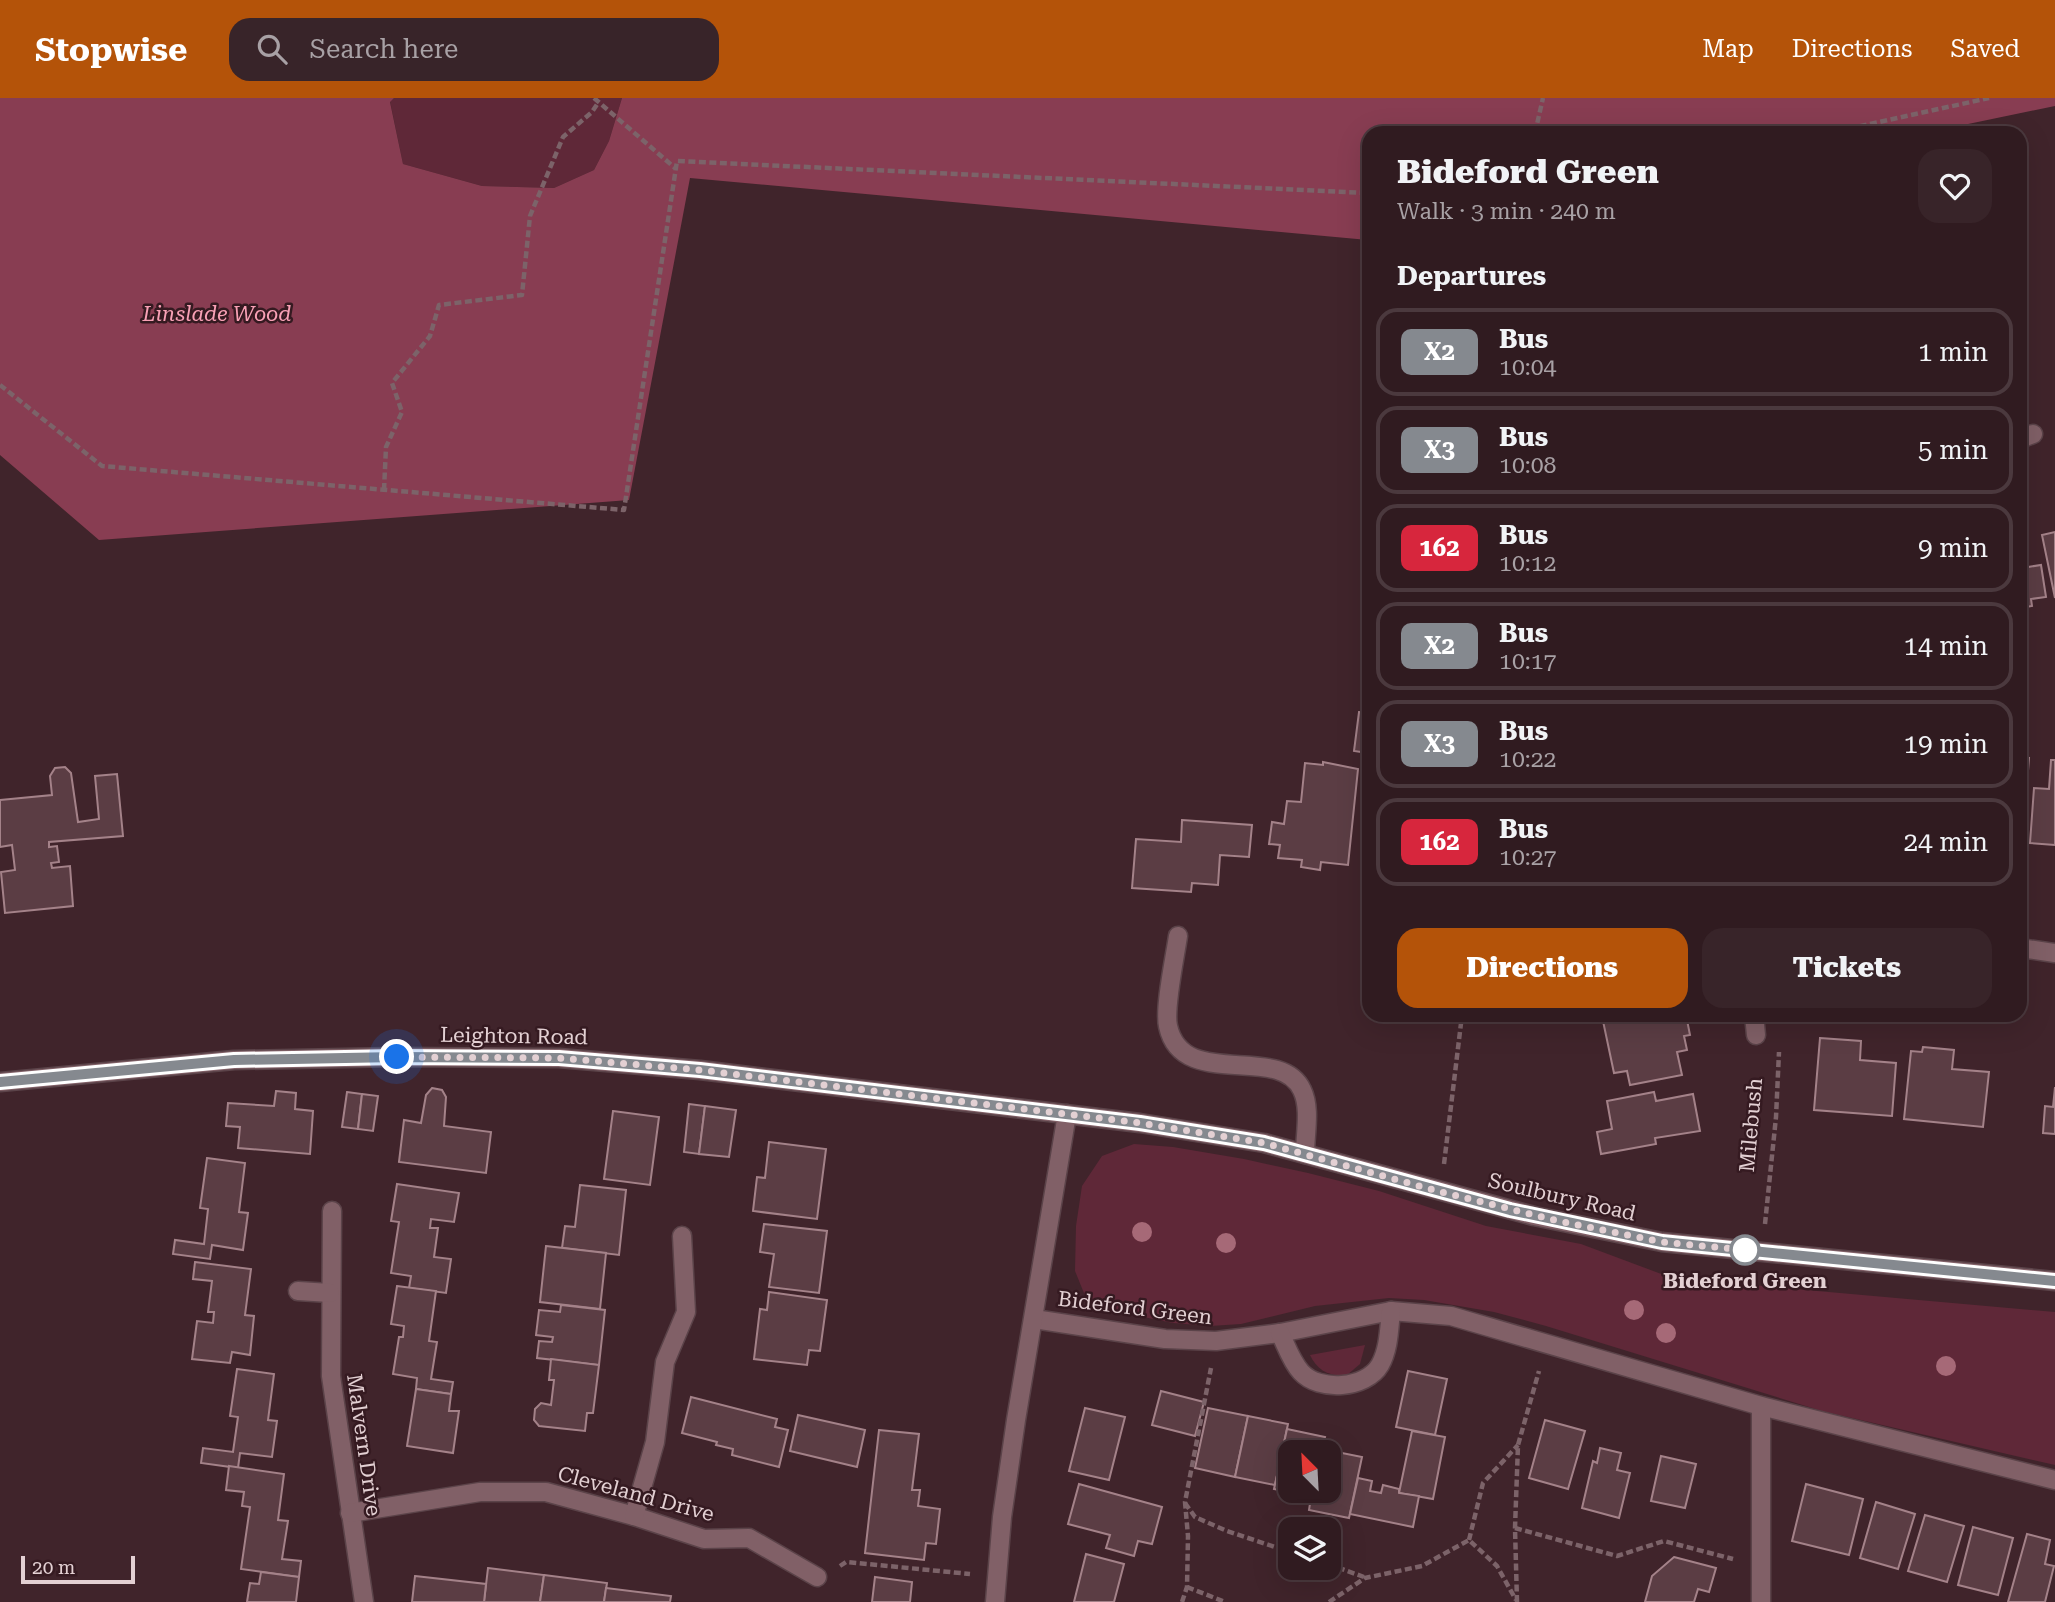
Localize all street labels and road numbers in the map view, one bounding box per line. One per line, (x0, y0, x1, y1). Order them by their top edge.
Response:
street label: Leighton Road (440, 1023, 589, 1049)
street label: Milebush (1735, 1076, 1767, 1173)
street label: Soulbury Road (1486, 1168, 1639, 1226)
street label: Bideford Green (1056, 1287, 1214, 1329)
street label: Malvern Drive (342, 1372, 386, 1518)
street label: Cleveland Drive (555, 1462, 717, 1526)

